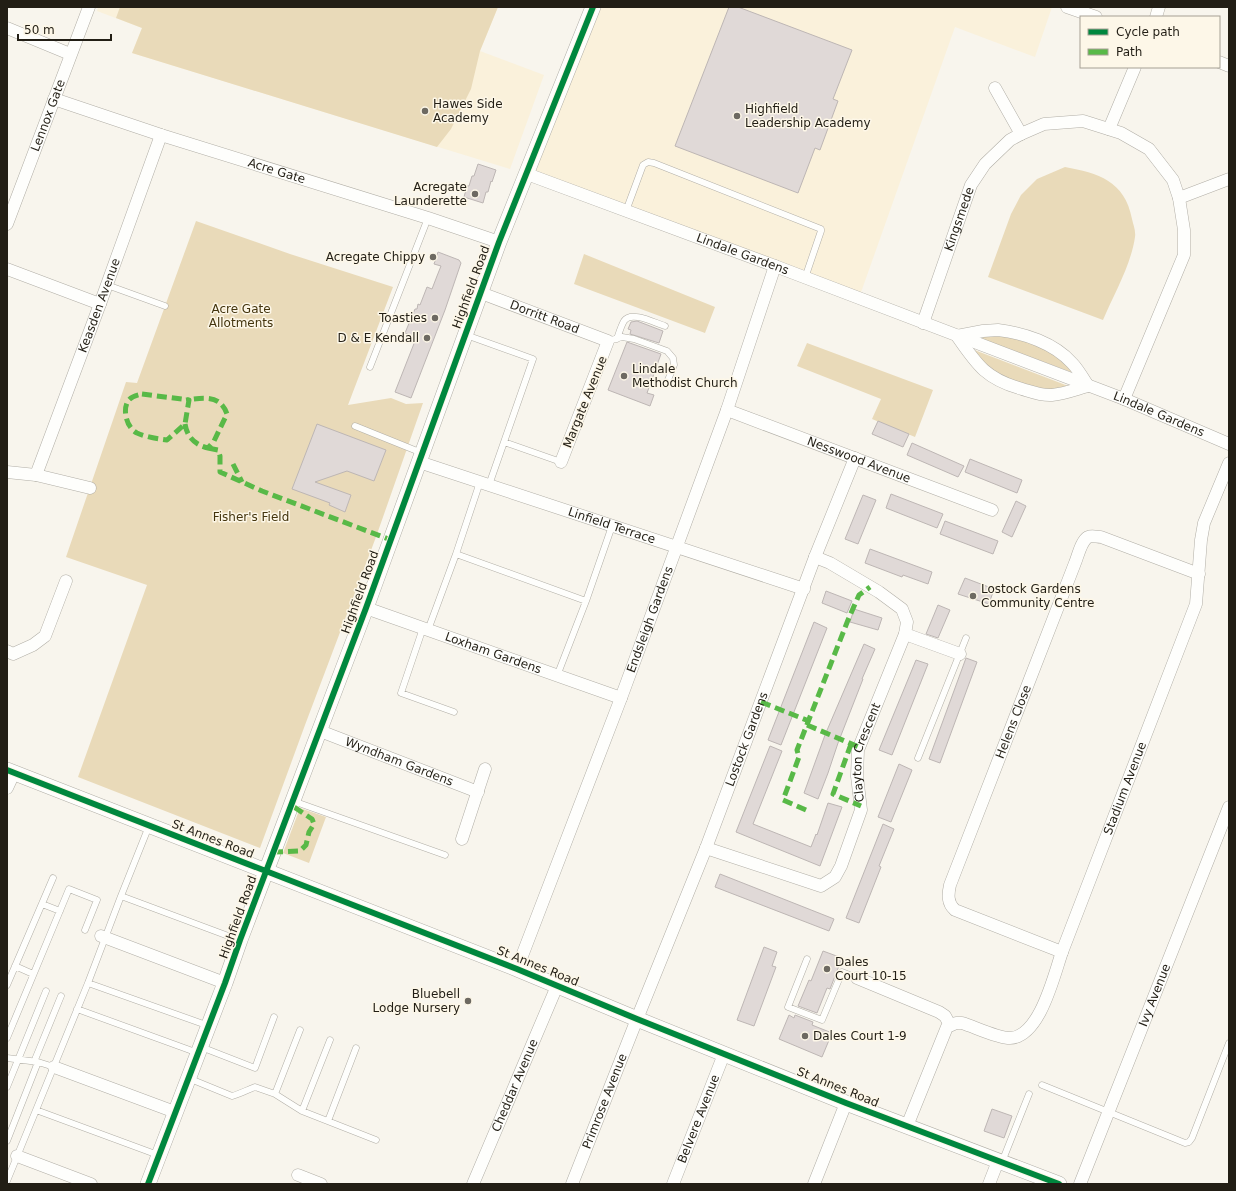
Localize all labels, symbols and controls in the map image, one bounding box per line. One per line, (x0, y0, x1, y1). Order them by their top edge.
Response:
scale bar (18, 16, 111, 42)
legend (1080, 16, 1220, 68)
text: 50 m (24, 23, 55, 37)
text: Cycle path (1116, 25, 1180, 39)
text: Path (1116, 45, 1142, 59)
street label: Lennox Gate (28, 78, 68, 153)
place label: Hawes Side Academy (433, 97, 503, 125)
place label: Highfield Leadership Academy (745, 102, 871, 130)
marker: Hawes Side Academy (420, 106, 430, 116)
marker: Highfield Leadership Academy (732, 111, 742, 121)
street label: Acre Gate (246, 155, 307, 186)
place label: Acregate Launderette (394, 180, 467, 208)
street label: Kingsmede (942, 185, 977, 253)
marker: Acregate Launderette (470, 189, 480, 199)
street label: Lindale Gardens (695, 230, 791, 278)
street label: Highfield Road (449, 244, 493, 330)
place label: Acregate Chippy (326, 250, 425, 264)
marker: Acregate Chippy (428, 252, 438, 262)
street label: Keasden Avenue (75, 256, 123, 354)
street label: Dorritt Road (508, 298, 581, 336)
park label: Acre Gate Allotments (209, 302, 273, 330)
place label: Toasties (378, 311, 427, 325)
marker: Toasties (430, 313, 440, 323)
place label: D & E Kendall (337, 331, 419, 345)
marker: D & E Kendall (422, 333, 432, 343)
street label: Margate Avenue (560, 354, 610, 450)
place label: Lindale Methodist Church (632, 362, 738, 390)
marker: Lindale Methodist Church (619, 371, 629, 381)
street label: Lindale Gardens (1111, 389, 1206, 440)
street label: Nesswood Avenue (805, 434, 913, 486)
street label: Linfield Terrace (566, 505, 657, 547)
park label: Fisher's Field (213, 510, 289, 524)
street label: Highfield Road (338, 549, 382, 635)
street label: Endsleigh Gardens (624, 564, 676, 675)
place label: Lostock Gardens Community Centre (981, 582, 1094, 610)
marker: Lostock Gardens Community Centre (968, 591, 978, 601)
street label: Loxham Gardens (443, 629, 543, 676)
street label: Helens Close (993, 683, 1034, 760)
street label: Lostock Gardens (723, 690, 771, 788)
street label: Clayton Crescent (850, 700, 884, 803)
street label: Wyndham Gardens (343, 734, 455, 789)
street label: Stadium Avenue (1101, 740, 1149, 837)
street label: St Annes Road (170, 817, 256, 861)
street label: Highfield Road (216, 874, 260, 960)
street label: St Annes Road (495, 943, 581, 989)
place label: Dales Court 10-15 (835, 955, 907, 983)
street label: Ivy Avenue (1136, 962, 1173, 1029)
marker: Dales Court 10-15 (822, 964, 832, 974)
place label: Bluebell Lodge Nursery (373, 987, 460, 1015)
marker: Bluebell Lodge Nursery (463, 996, 473, 1006)
place label: Dales Court 1-9 (813, 1029, 907, 1043)
marker: Dales Court 1-9 (800, 1031, 810, 1041)
street label: Cheddar Avenue (489, 1037, 541, 1134)
street label: Primrose Avenue (580, 1052, 630, 1151)
street label: St Annes Road (795, 1064, 881, 1110)
street label: Belvere Avenue (675, 1073, 722, 1165)

